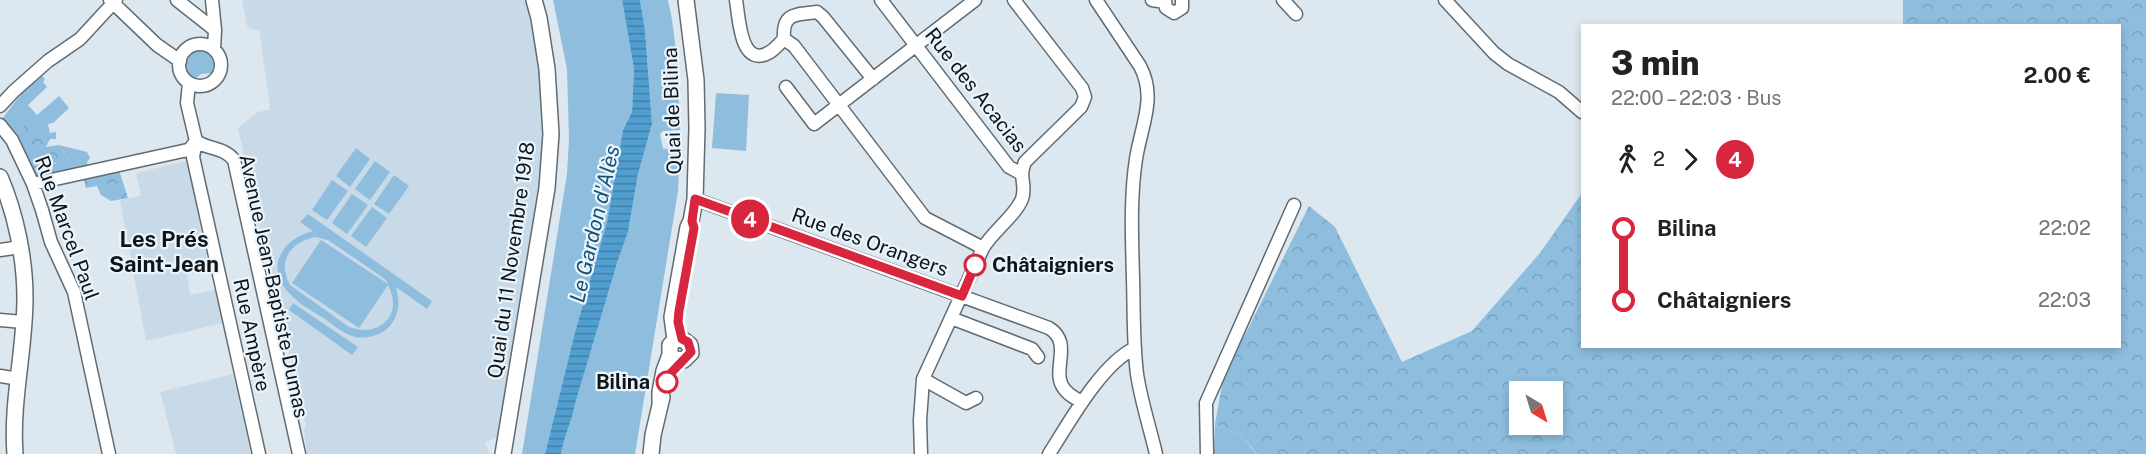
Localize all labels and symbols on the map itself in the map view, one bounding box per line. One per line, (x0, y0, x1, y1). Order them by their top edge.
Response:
street label: Rue des Acacias (920, 23, 1032, 157)
street label: Quai de Bilina (658, 47, 686, 175)
street label: Quai du 11 Novembre 1918 (483, 140, 539, 380)
water label: Le Gardon d'Alès (564, 143, 625, 305)
street label: Avenue Jean-Baptiste Dumas (234, 152, 314, 420)
street label: Rue Marcel Paul (30, 153, 104, 303)
line badge: 4 (730, 200, 770, 238)
street label: Rue des Orangers (788, 203, 952, 281)
district label: Les Prés Saint-Jean (109, 226, 219, 277)
place label: Châtaigniers (992, 253, 1114, 277)
marker: Châtaigniers (964, 254, 986, 276)
street label: Rue Ampère (228, 276, 276, 394)
place label: Bilina (596, 370, 650, 394)
marker: Bilina (656, 371, 678, 393)
north arrow (1509, 381, 1563, 435)

